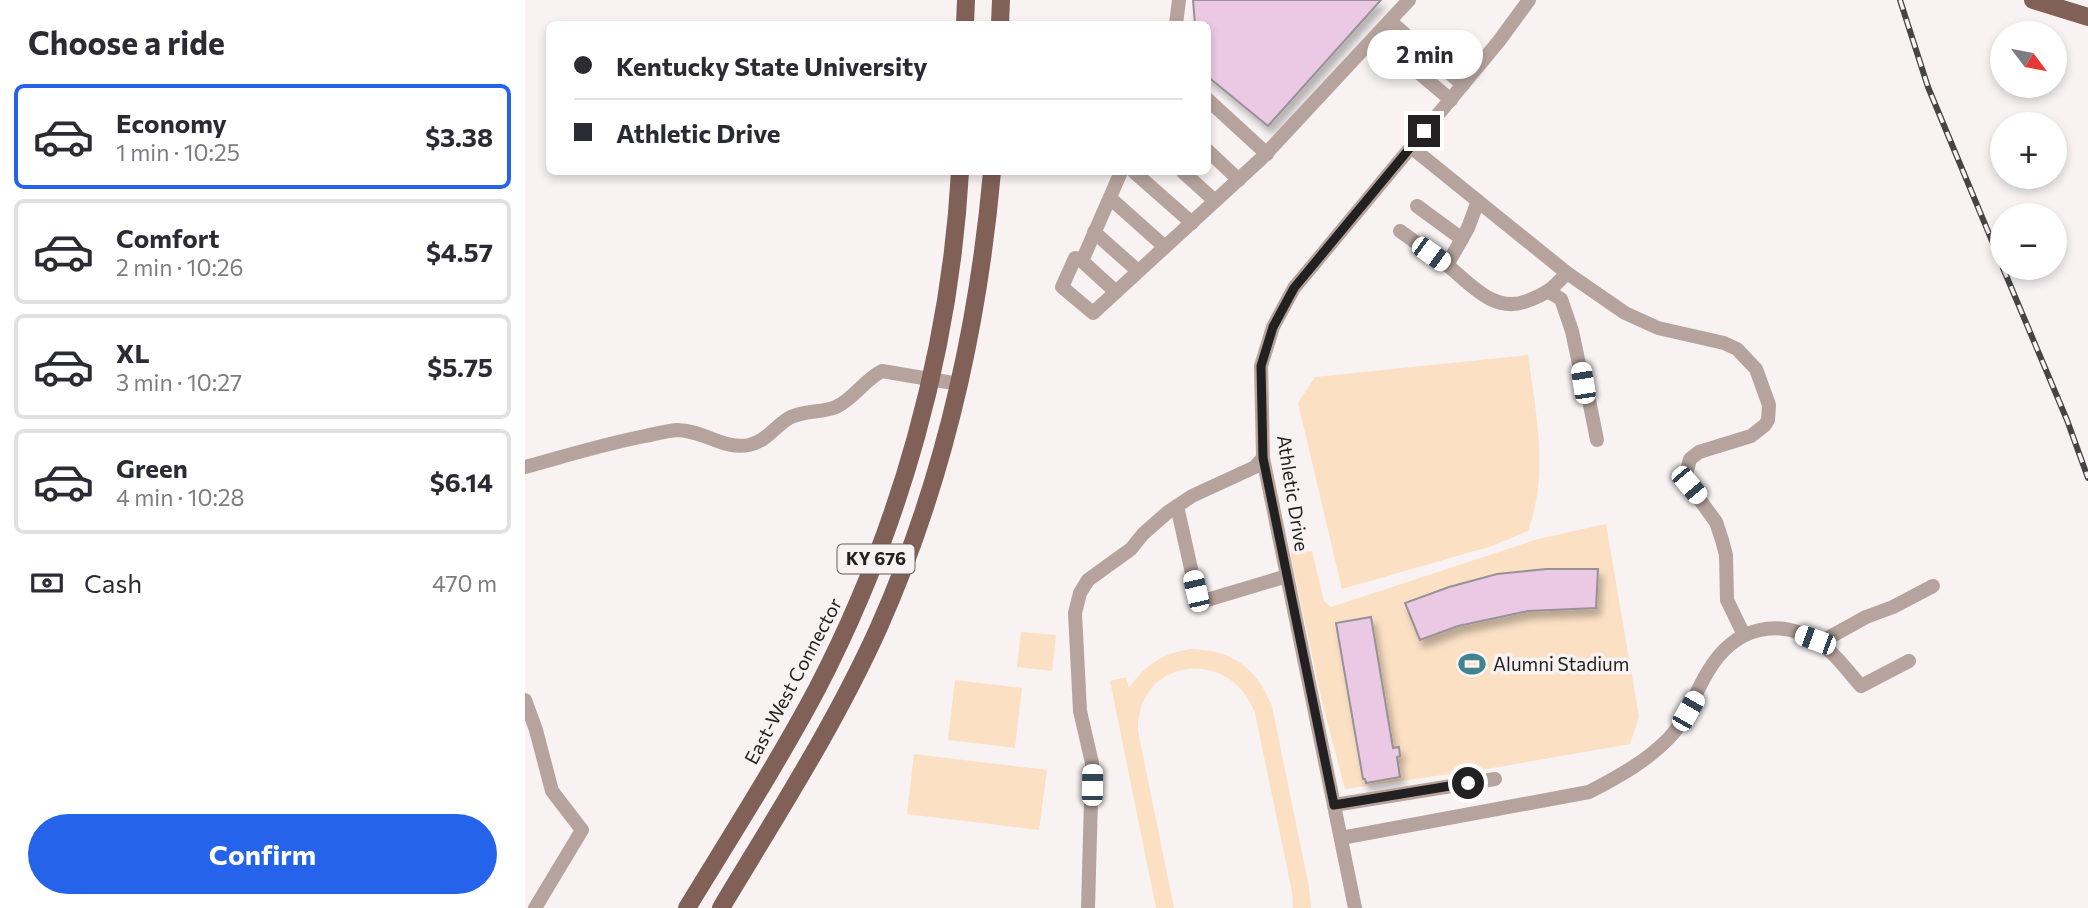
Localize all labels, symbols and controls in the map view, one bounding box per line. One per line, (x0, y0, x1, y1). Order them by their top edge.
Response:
north arrow (1990, 21, 2067, 98)
map controls (1990, 21, 2067, 280)
text: Choose a ride (28, 22, 225, 62)
callout: 2 min (1366, 30, 1482, 78)
text: 2 min (1396, 40, 1454, 68)
text: Kentucky State University (616, 50, 927, 81)
icon: car (32, 105, 95, 168)
text: Economy (116, 107, 227, 138)
button: + (1990, 112, 2067, 189)
route end (1408, 115, 1440, 147)
text: Athletic Drive (616, 117, 780, 148)
text: $3.38 (425, 121, 493, 152)
text: 1 min · 10:25 (116, 138, 240, 166)
button: − (1990, 203, 2067, 280)
icon: car (32, 220, 95, 283)
text: Comfort (116, 222, 219, 253)
car (1408, 233, 1455, 275)
text: $4.57 (426, 236, 493, 267)
text: 2 min · 10:26 (116, 253, 243, 281)
icon: car (32, 335, 95, 398)
text: XL (116, 337, 150, 368)
text: $5.75 (427, 351, 493, 382)
car (1570, 361, 1597, 405)
text: 3 min · 10:27 (116, 368, 242, 396)
street label: Athletic Drive (1273, 433, 1314, 553)
icon: car (32, 450, 95, 513)
text: Green (116, 452, 188, 483)
car (1668, 462, 1711, 508)
text: $6.14 (430, 466, 493, 497)
text: 4 min · 10:28 (116, 483, 245, 511)
road number: KY 676 (837, 544, 915, 574)
icon: cash (28, 564, 66, 602)
text: Cash (84, 567, 142, 598)
car (1182, 568, 1211, 614)
text: 470 m (432, 569, 497, 597)
street label: East-West Connector (739, 593, 846, 768)
car (1792, 623, 1839, 657)
sports icon: Alumni Stadium (1457, 649, 1487, 679)
place label: Alumni Stadium (1493, 652, 1629, 675)
car (1669, 688, 1708, 734)
car (1082, 764, 1103, 806)
route start (1452, 767, 1484, 799)
button: Confirm (28, 814, 497, 894)

